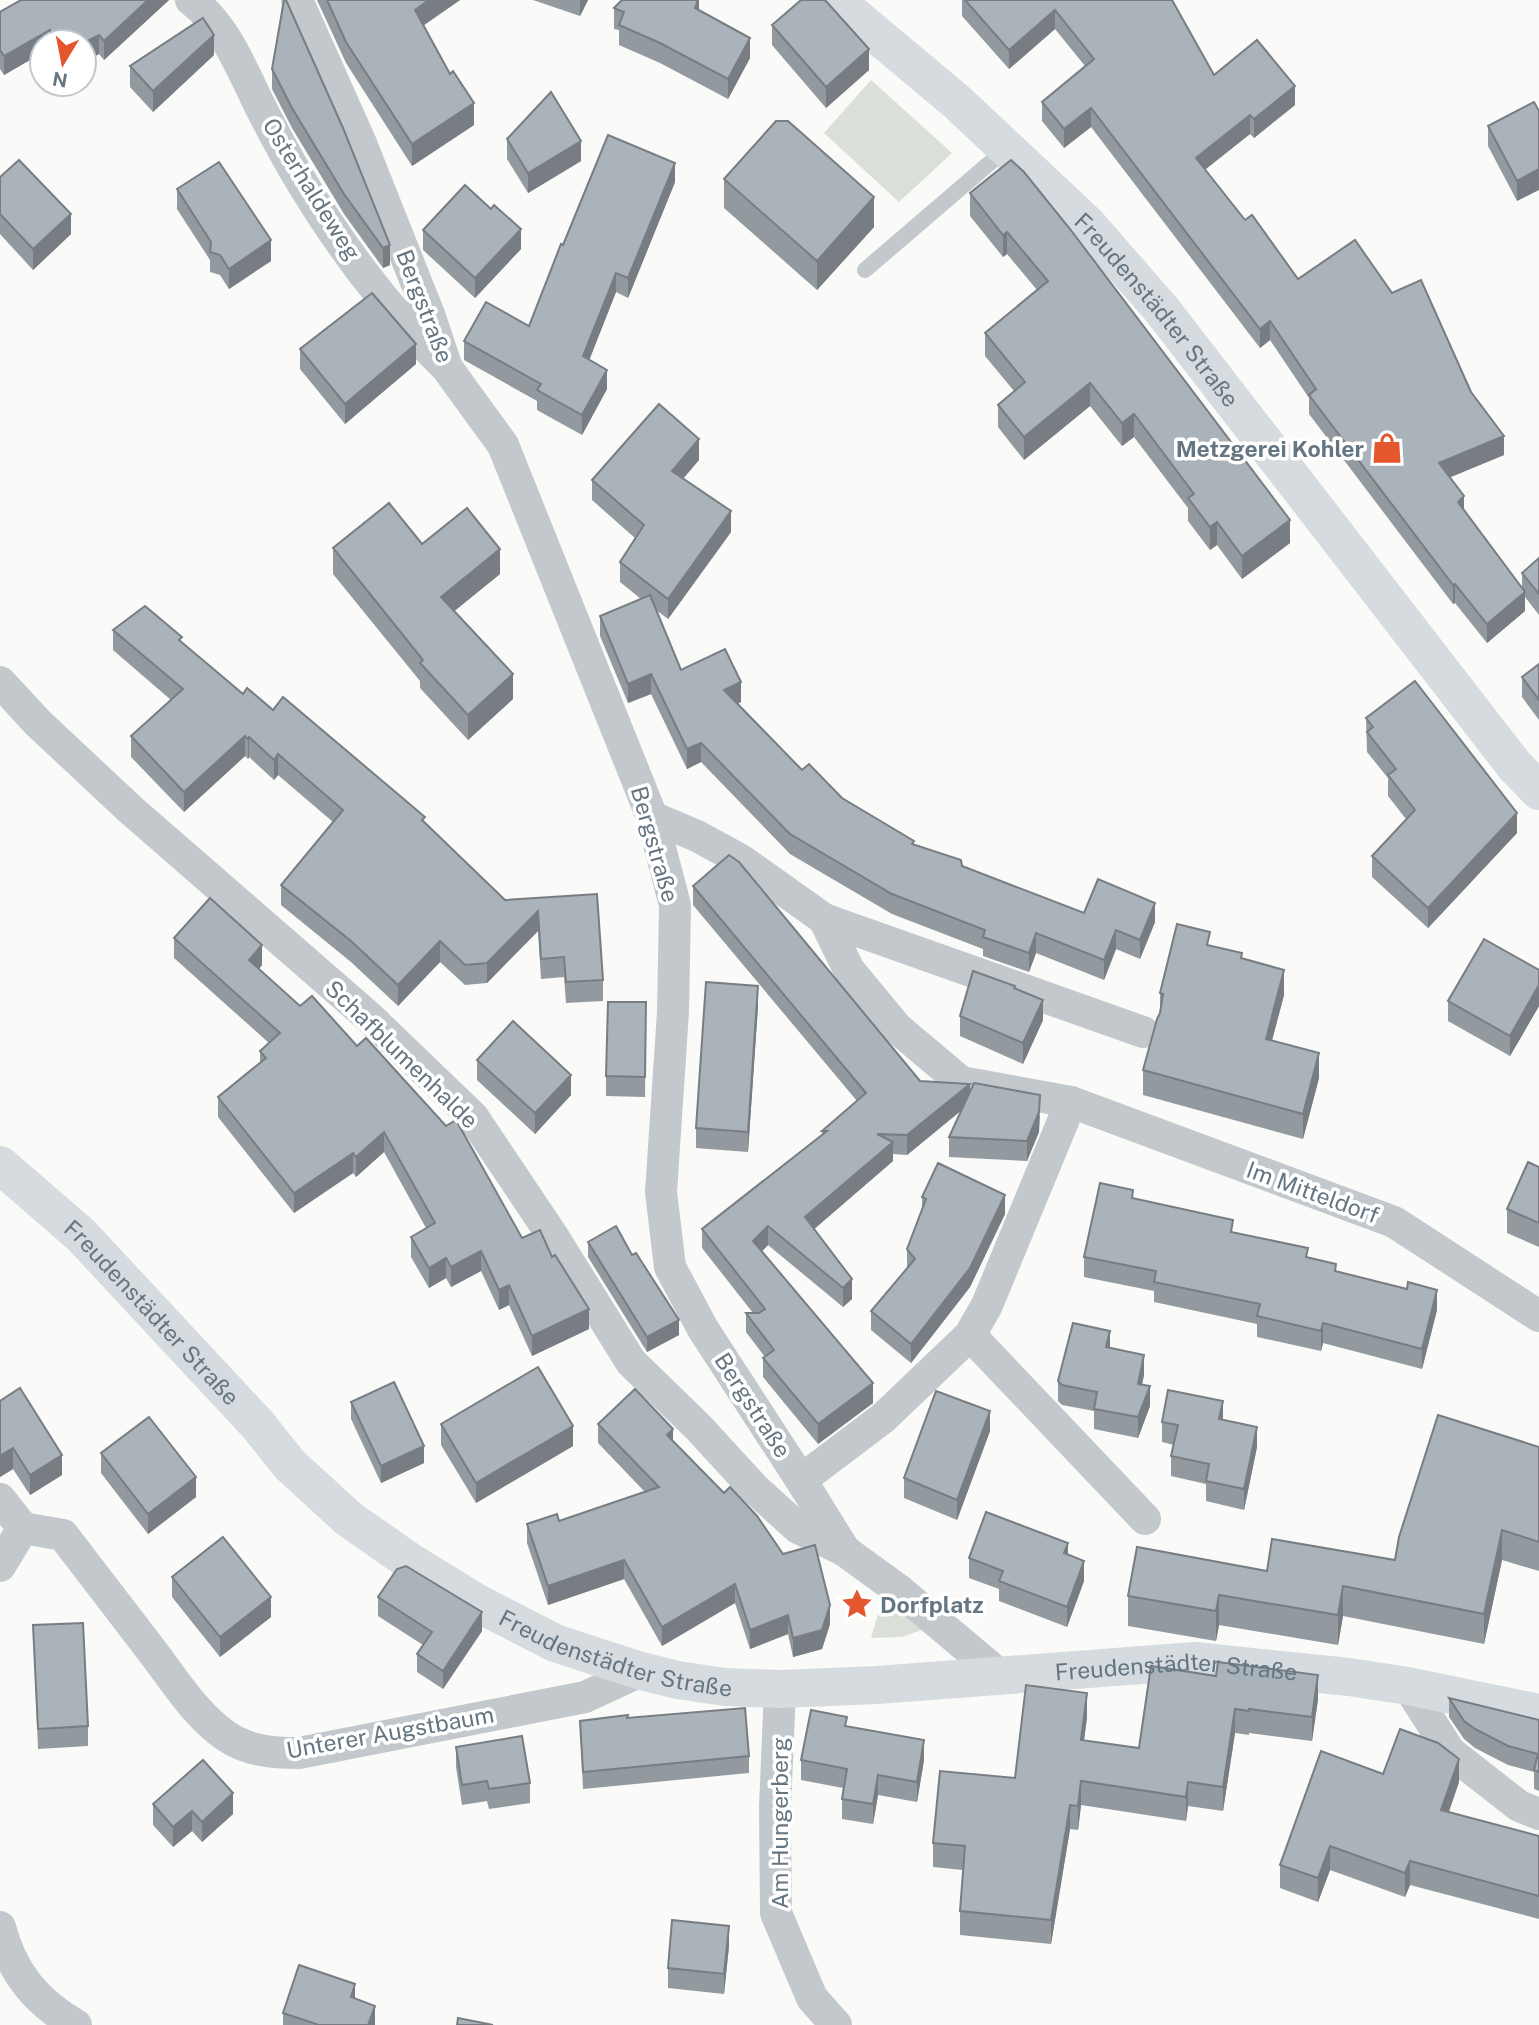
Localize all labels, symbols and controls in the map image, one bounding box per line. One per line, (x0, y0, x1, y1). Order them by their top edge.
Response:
north arrow (28, 28, 98, 98)
text: N (51, 68, 69, 92)
street label: Osterhaldeweg (257, 113, 367, 265)
street label: Freudenstädter Straße (1070, 207, 1245, 412)
street label: Bergstraße (391, 245, 459, 367)
shop icon: Metzgerei Kohler (1370, 431, 1404, 465)
place label: Metzgerei Kohler (1176, 435, 1364, 462)
street label: Bergstraße (626, 783, 684, 905)
street label: Schafblumenhalde (320, 974, 484, 1134)
street label: Im Mitteldorf (1243, 1156, 1383, 1228)
street label: Freudenstädter Straße (59, 1214, 245, 1410)
street label: Bergstraße (709, 1348, 797, 1462)
place icon: Dorfplatz (840, 1587, 874, 1621)
place label: Dorfplatz (880, 1591, 984, 1618)
street label: Freudenstädter Straße (495, 1603, 732, 1701)
street label: Freudenstädter Straße (1054, 1647, 1299, 1685)
street label: Unterer Augstbaum (284, 1700, 496, 1764)
street label: Am Hungerberg (766, 1737, 793, 1909)

